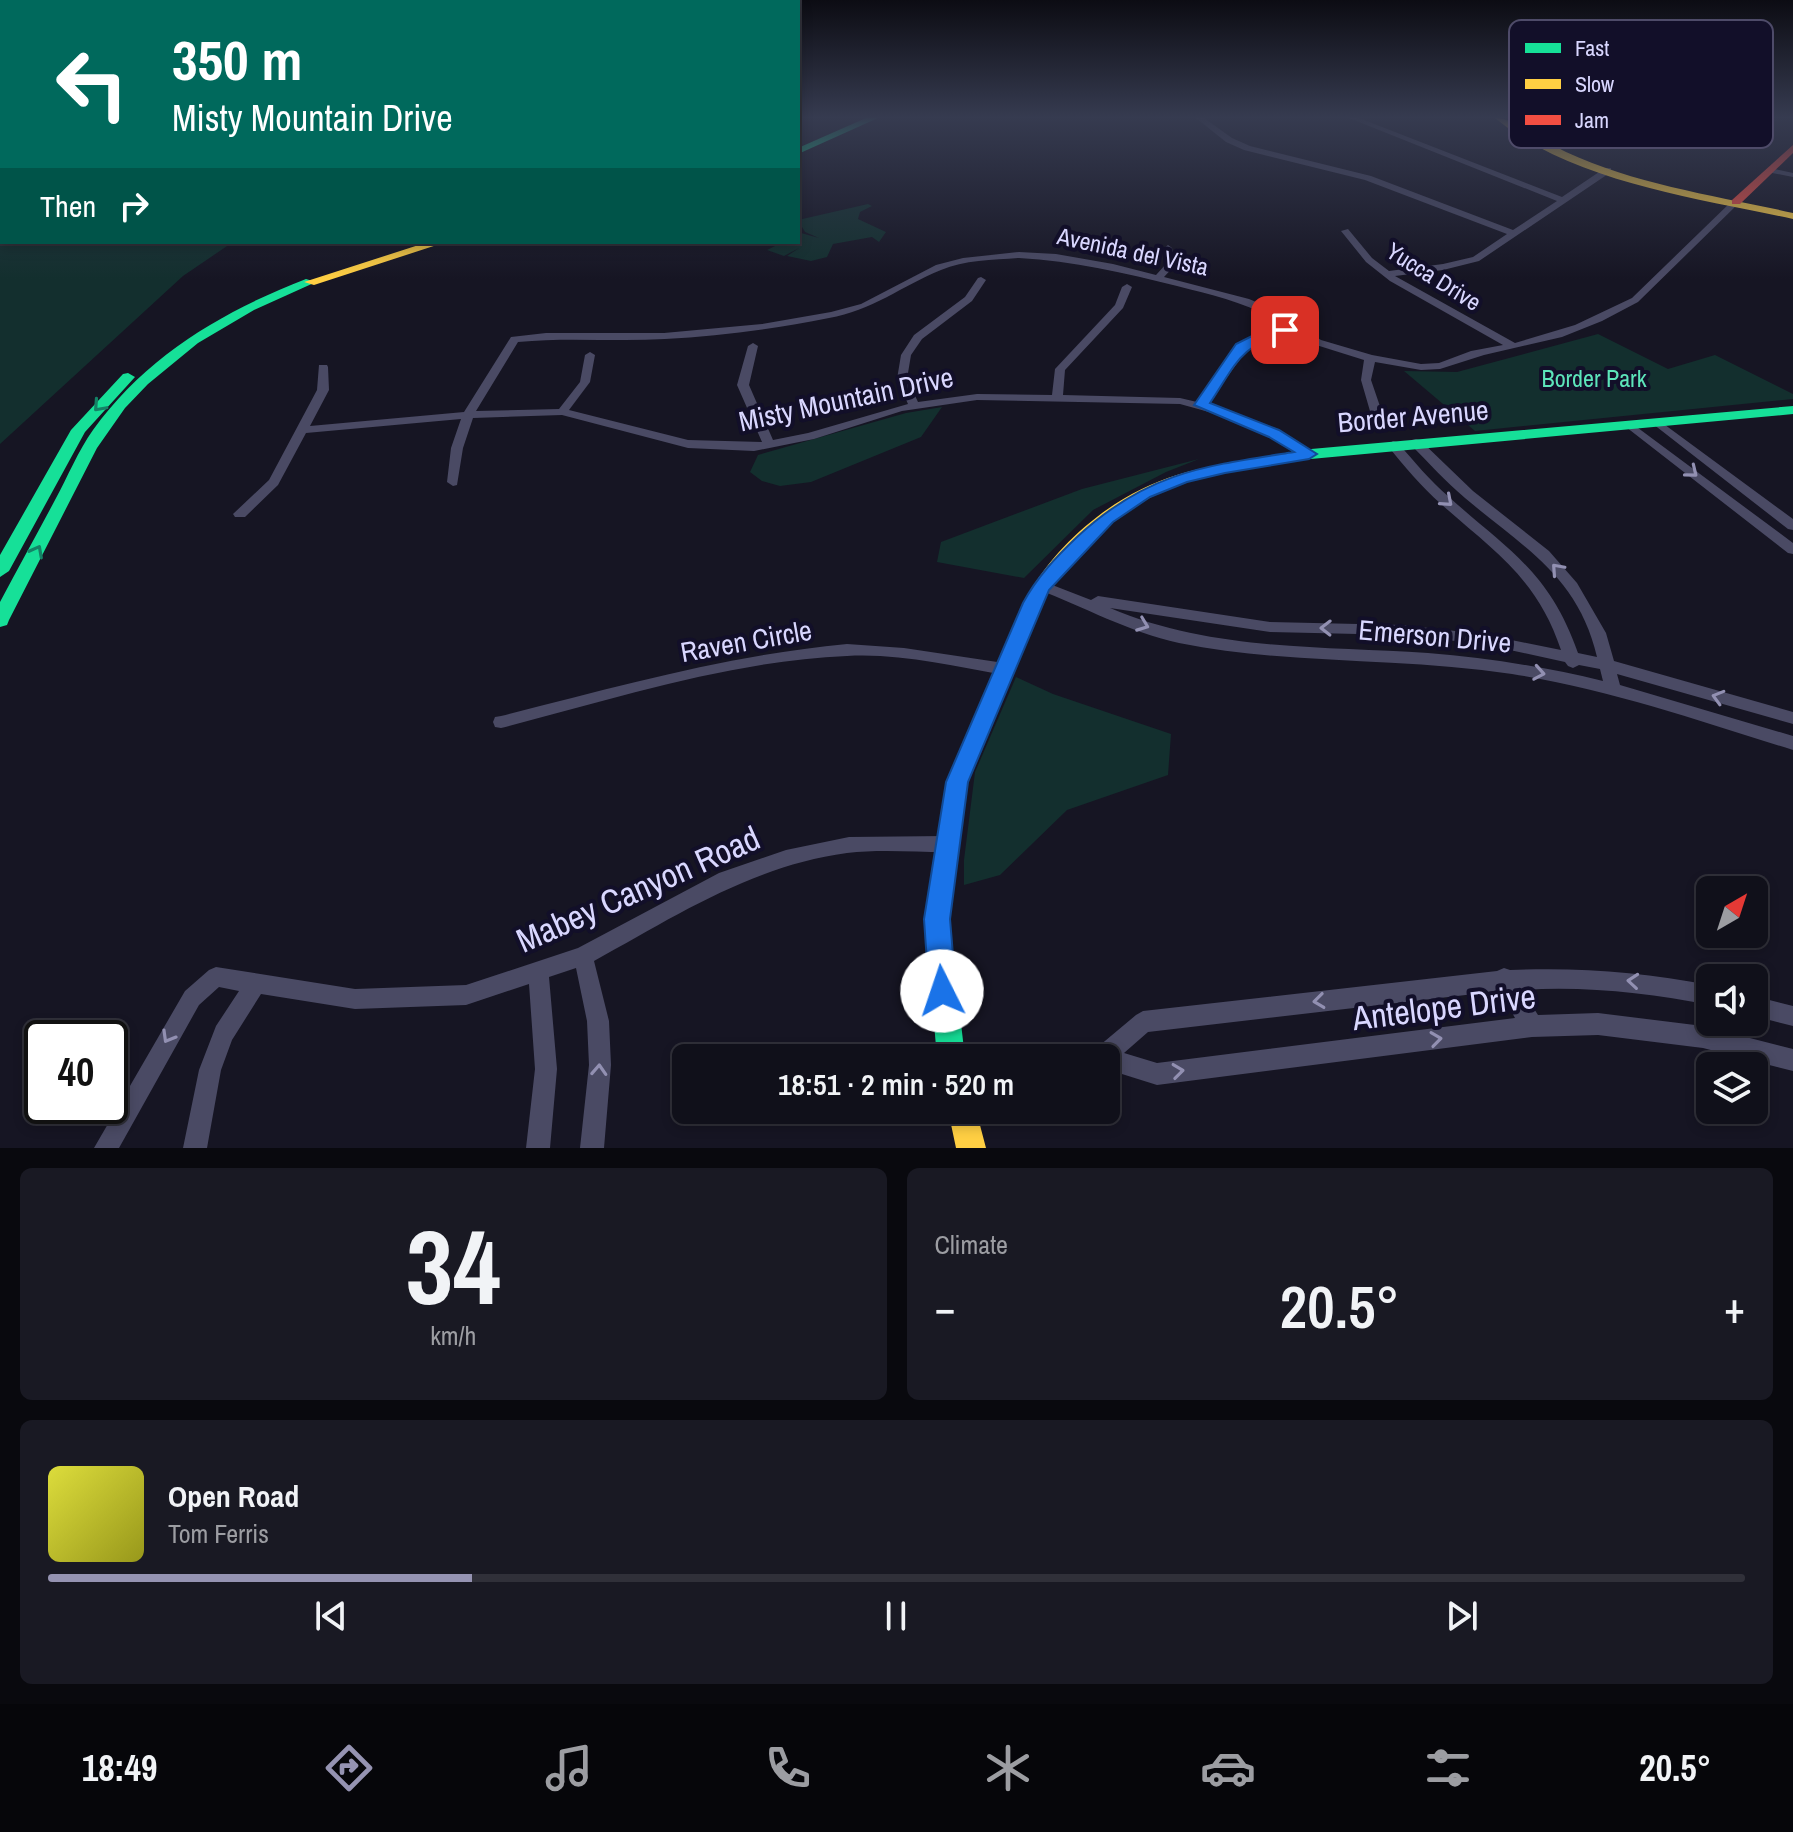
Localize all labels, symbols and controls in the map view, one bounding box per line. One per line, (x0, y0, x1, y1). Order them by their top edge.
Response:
legend (1509, 20, 1773, 148)
text: 350 m (172, 22, 302, 97)
icon: left (40, 32, 144, 136)
text: Fast (1575, 33, 1609, 63)
text: Slow (1575, 69, 1614, 99)
text: Misty Mountain Drive (172, 94, 453, 142)
text: Jam (1575, 105, 1609, 135)
icon: right (112, 184, 156, 228)
text: Then (40, 186, 96, 226)
street label: Avenida del Vista (1054, 219, 1211, 283)
street label: Yucca Drive (1381, 234, 1487, 318)
pin (1251, 296, 1319, 364)
icon: arrive (1263, 308, 1307, 352)
street label: Misty Mountain Drive (735, 358, 957, 440)
park label: Border Park (1542, 362, 1647, 394)
street label: Border Avenue (1336, 390, 1490, 442)
one-way arrow (95, 396, 109, 411)
one-way arrow (1683, 462, 1697, 477)
one-way arrow (1438, 491, 1453, 506)
one-way arrow (27, 545, 42, 559)
one-way arrow (1553, 564, 1567, 579)
street label: Emerson Drive (1357, 610, 1513, 662)
street label: Raven Circle (677, 611, 815, 671)
one-way arrow (1135, 615, 1149, 632)
one-way arrow (1319, 620, 1332, 637)
one-way arrow (1532, 664, 1546, 681)
one-way arrow (1712, 690, 1725, 706)
street label: Mabey Canyon Road (509, 815, 767, 963)
north arrow (1696, 876, 1768, 948)
map controls (1696, 876, 1768, 1124)
position arrow (900, 949, 984, 1033)
button: sound (1696, 964, 1768, 1036)
street label: Antelope Drive (1349, 973, 1538, 1041)
one-way arrow (1626, 973, 1639, 990)
one-way arrow (1312, 992, 1325, 1009)
speed limit sign: 40 (24, 1020, 128, 1124)
one-way arrow (162, 1028, 178, 1043)
one-way arrow (1429, 1031, 1443, 1048)
button: layers (1696, 1052, 1768, 1124)
one-way arrow (590, 1063, 607, 1076)
one-way arrow (1172, 1063, 1185, 1080)
text: 18:51 · 2 min · 520 m (778, 1064, 1014, 1104)
text: 34 (406, 1196, 501, 1336)
text: Climate (935, 1227, 1008, 1262)
text: 20.5° (1280, 1266, 1400, 1347)
text: − (935, 1277, 956, 1337)
text: + (1724, 1277, 1745, 1337)
text: km/h (430, 1318, 476, 1353)
text: Open Road (168, 1476, 299, 1516)
text: Tom Ferris (168, 1516, 269, 1551)
icon: previous (309, 1594, 353, 1638)
icon: pause (874, 1594, 918, 1638)
icon: next (1440, 1594, 1484, 1638)
icon: directions (321, 1740, 377, 1796)
icon: music (541, 1740, 597, 1796)
icon: phone (760, 1740, 816, 1796)
icon: climate (980, 1740, 1036, 1796)
icon: car (1200, 1740, 1256, 1796)
icon: filters (1420, 1740, 1476, 1796)
text: 18:49 (82, 1744, 157, 1792)
text: 20.5° (1639, 1744, 1711, 1792)

